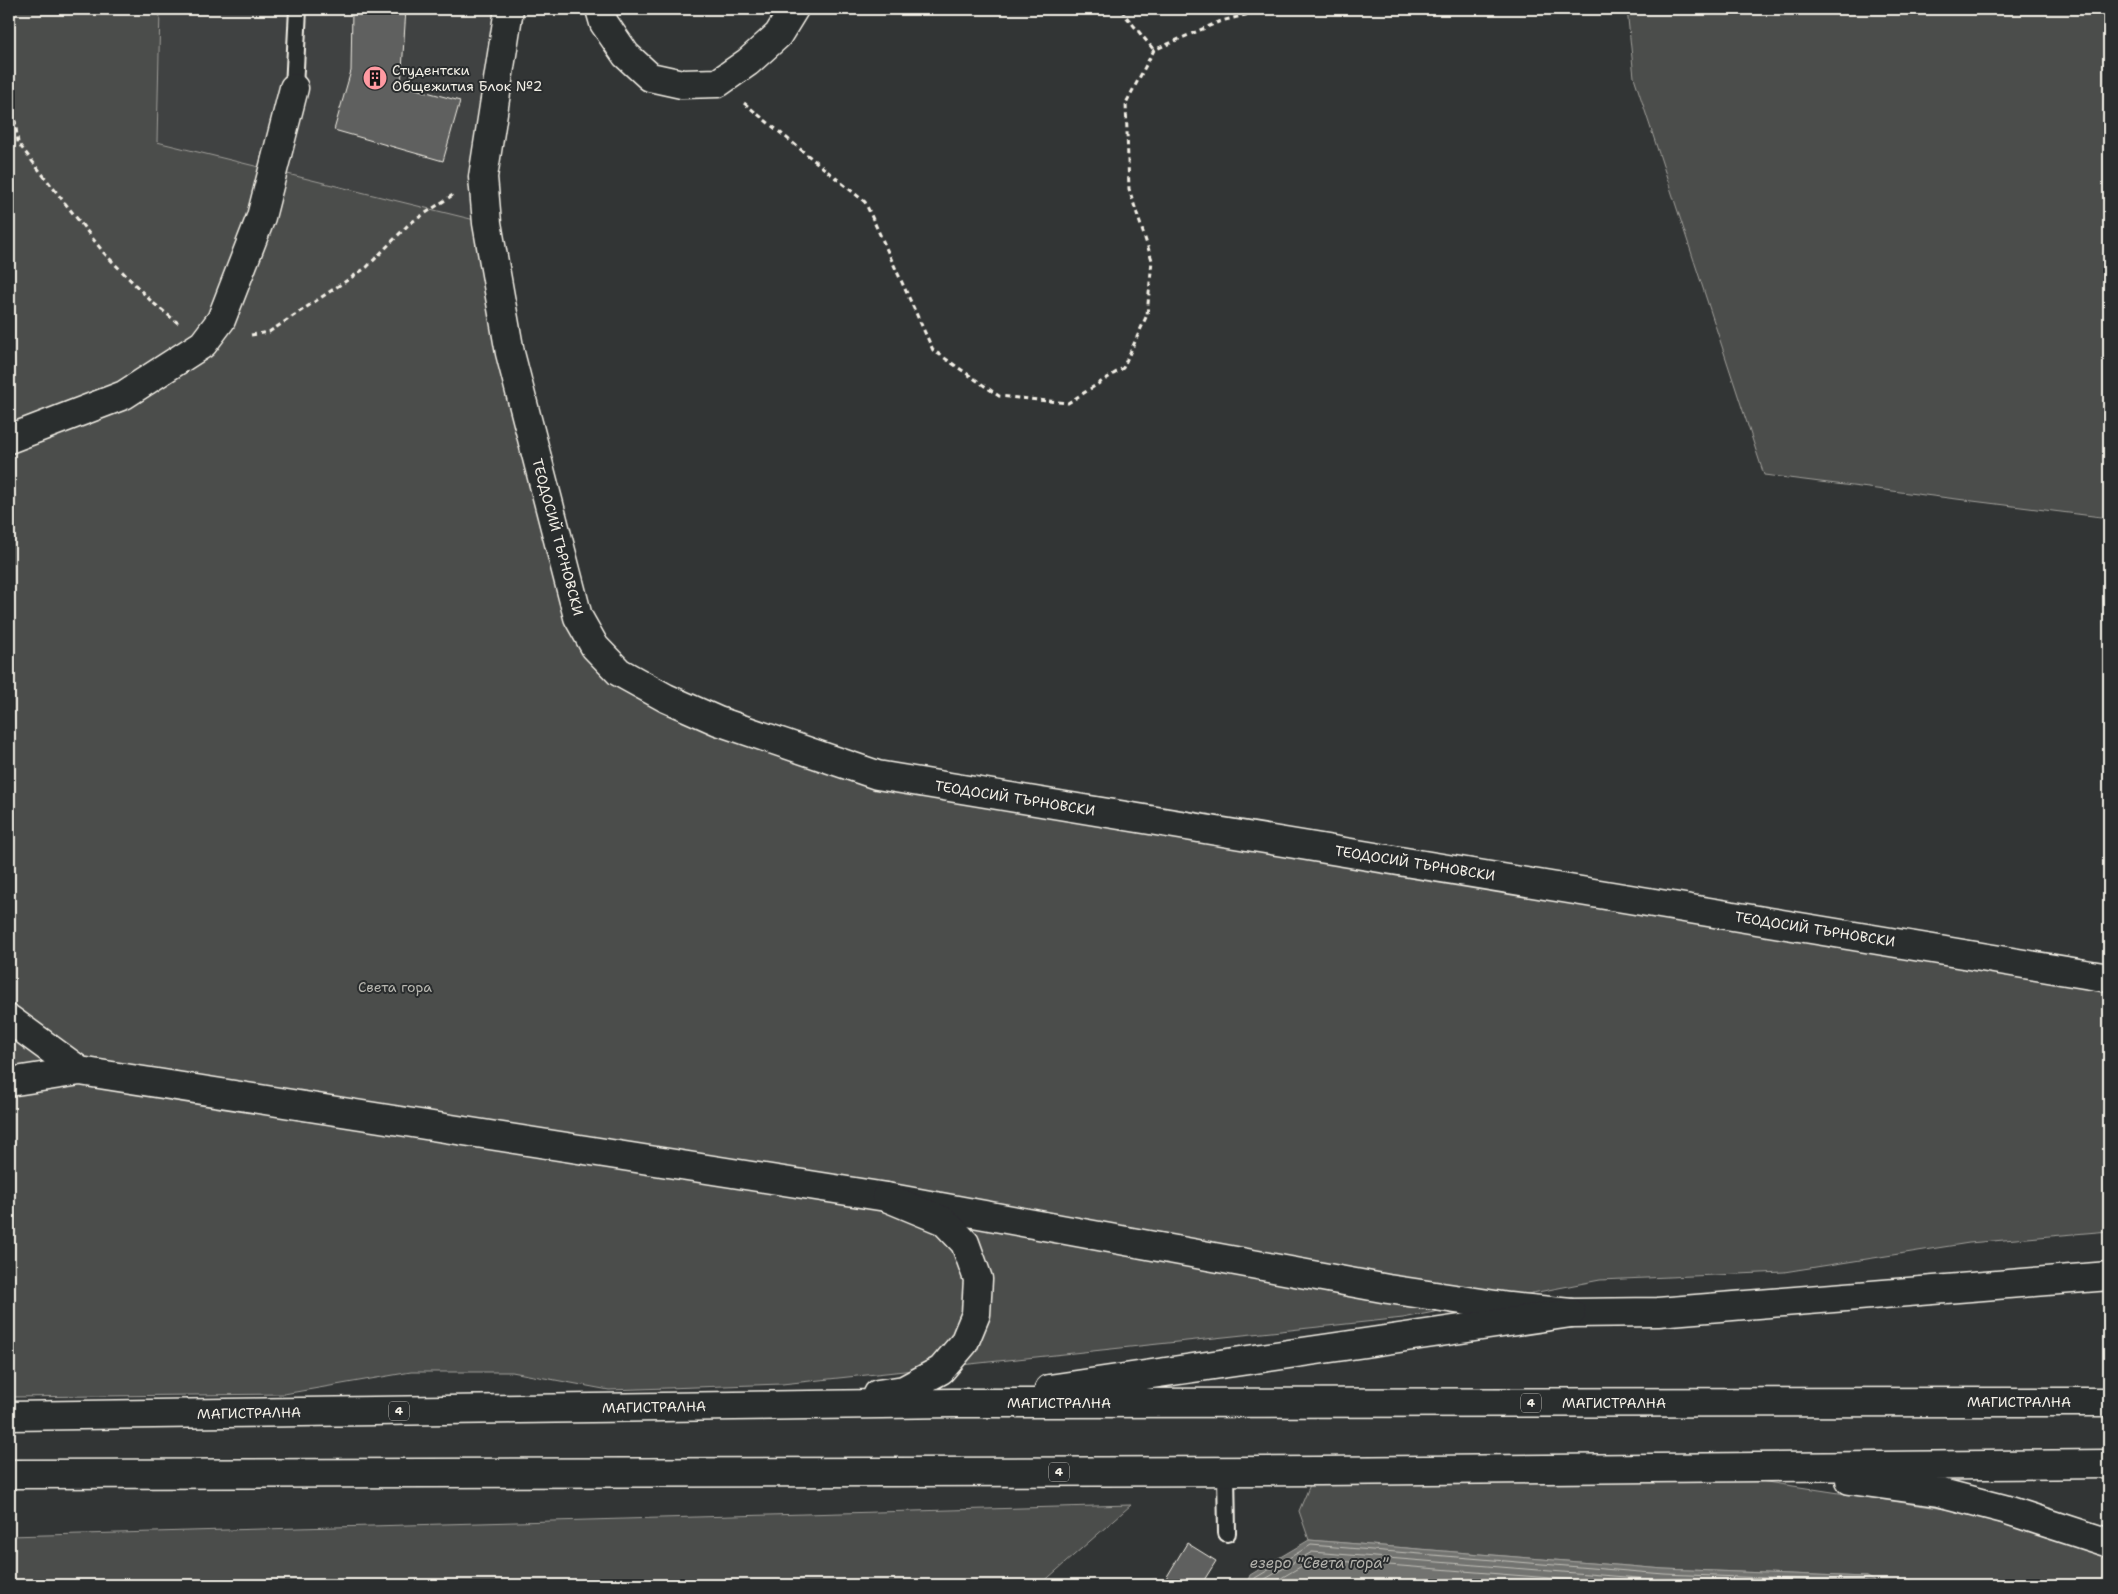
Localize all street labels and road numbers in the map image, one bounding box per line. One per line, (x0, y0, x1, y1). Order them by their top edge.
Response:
street label: ТЕОДОСИЙ ТЪРНОВСКИ (528, 456, 588, 618)
street label: ТЕОДОСИЙ ТЪРНОВСКИ (934, 776, 1096, 820)
street label: ТЕОДОСИЙ ТЪРНОВСКИ (1334, 841, 1496, 885)
street label: ТЕОДОСИЙ ТЪРНОВСКИ (1734, 907, 1896, 951)
street label: МАГИСТРАЛНА (1967, 1393, 2071, 1411)
street label: МАГИСТРАЛНА (1007, 1394, 1111, 1412)
road number: 4 (1521, 1394, 1541, 1412)
street label: МАГИСТРАЛНА (1562, 1394, 1666, 1412)
street label: МАГИСТРАЛНА (602, 1397, 706, 1417)
road number: 4 (389, 1402, 409, 1420)
street label: МАГИСТРАЛНА (197, 1403, 301, 1423)
road number: 4 (1049, 1462, 1069, 1481)

